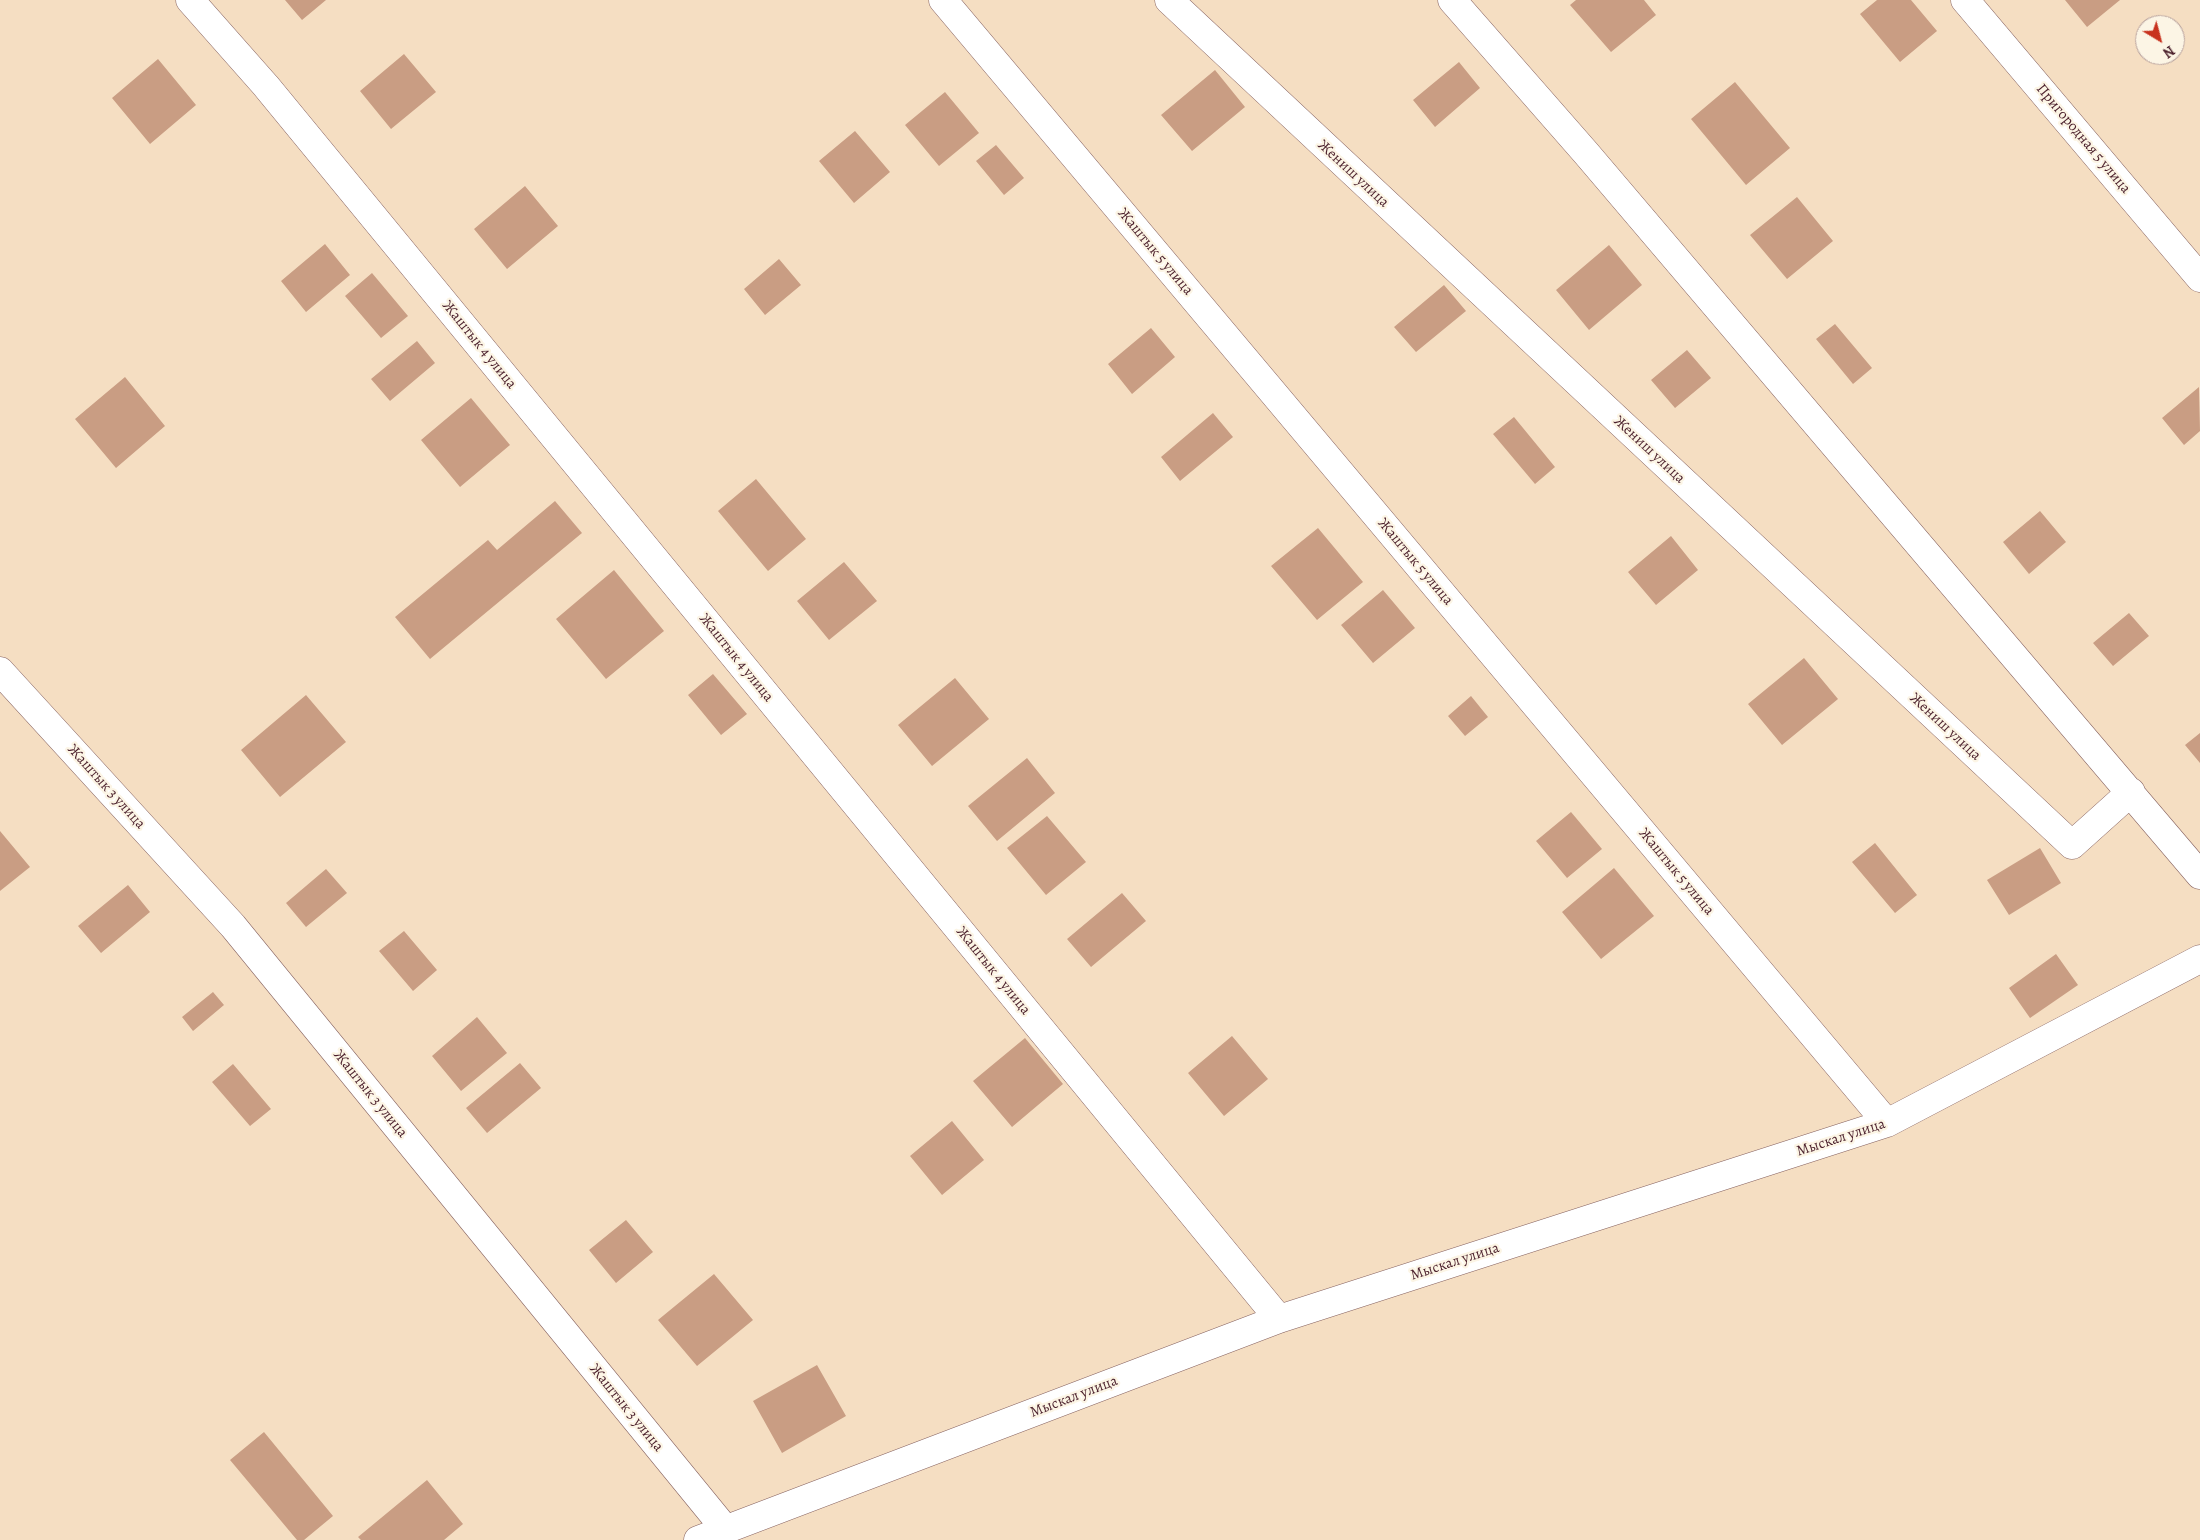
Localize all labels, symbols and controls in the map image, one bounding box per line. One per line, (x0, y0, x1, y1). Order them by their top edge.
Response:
north arrow (2135, 15, 2185, 65)
text: N (2159, 41, 2179, 62)
street label: Пригородная 5 улица (2032, 81, 2134, 197)
street label: Жениш улица (1314, 136, 1392, 212)
street label: Жаштык 5 улица (1113, 205, 1197, 299)
street label: Жаштык 4 улица (438, 297, 520, 393)
street label: Жениш улица (1610, 412, 1688, 488)
street label: Жаштык 5 улица (1373, 515, 1457, 609)
street label: Жаштык 4 улица (695, 610, 777, 706)
street label: Жениш улица (1906, 689, 1984, 765)
street label: Жаштык 3 улица (63, 741, 149, 833)
street label: Жаштык 5 улица (1634, 825, 1718, 919)
street label: Жаштык 4 улица (952, 923, 1034, 1019)
street label: Жаштык 3 улица (329, 1047, 411, 1141)
street label: Мыскал улица (1794, 1115, 1888, 1161)
street label: Мыскал улица (1408, 1239, 1502, 1285)
street label: Жаштык 3 улица (585, 1361, 667, 1455)
street label: Мыскал улица (1028, 1372, 1120, 1422)

